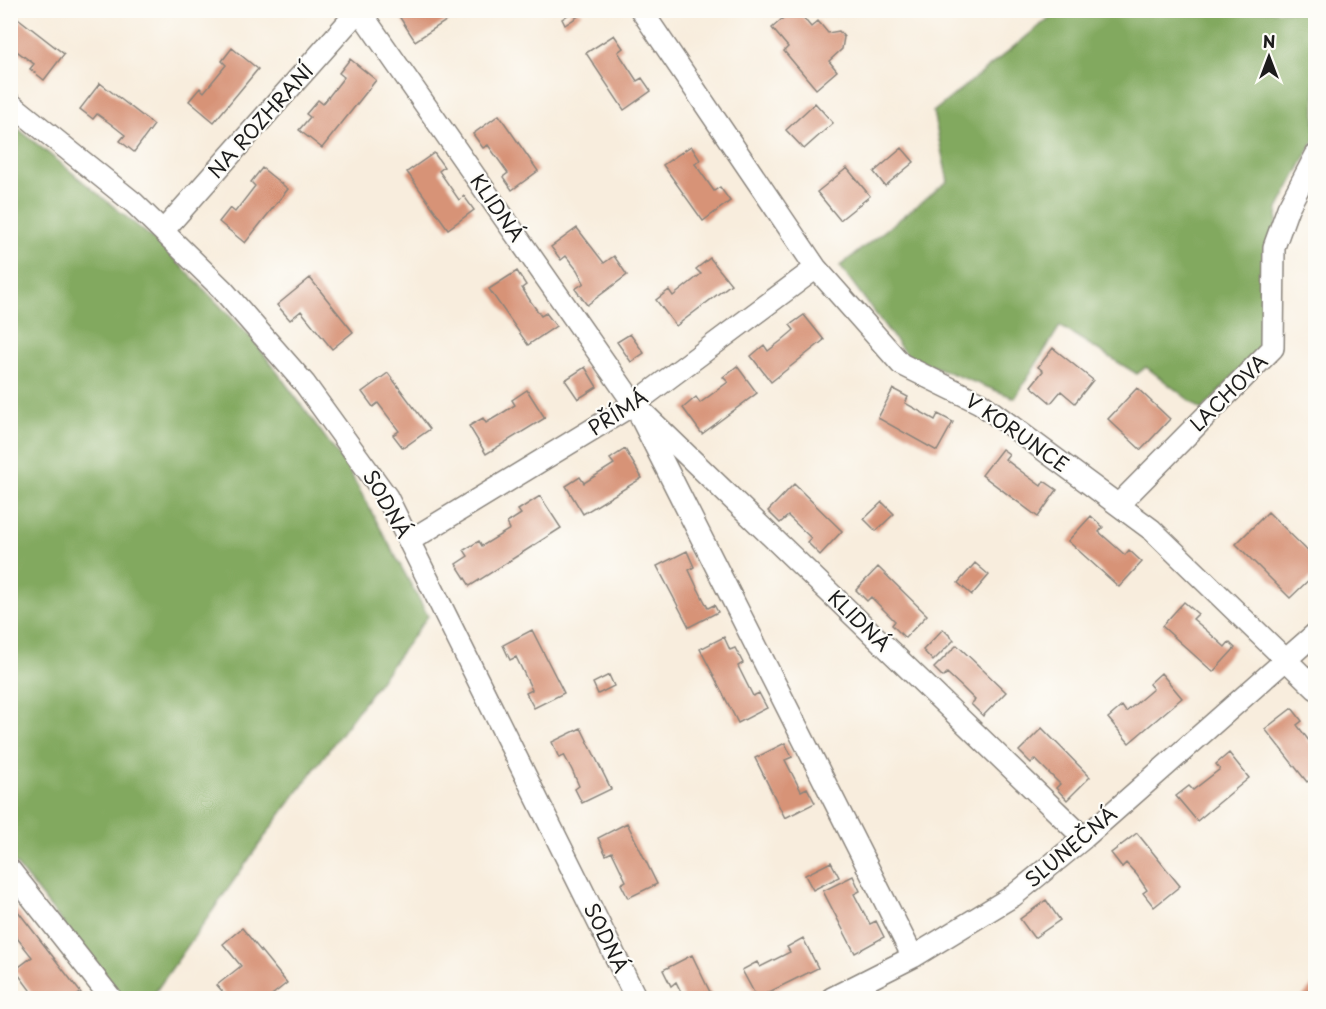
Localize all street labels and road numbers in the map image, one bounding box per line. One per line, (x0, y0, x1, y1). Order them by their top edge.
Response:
street label: NA ROZHRANÍ (200, 56, 321, 184)
street label: KLIDNÁ (464, 167, 532, 247)
street label: LACHOVA (1183, 347, 1274, 438)
street label: PŘÍMÁ (582, 382, 653, 443)
street label: V KORUNCE (960, 386, 1075, 479)
street label: SODNÁ (356, 464, 420, 543)
street label: KLIDNÁ (822, 583, 898, 658)
street label: SLUNEČNÁ (1018, 799, 1123, 894)
street label: SODNÁ (577, 897, 637, 978)

